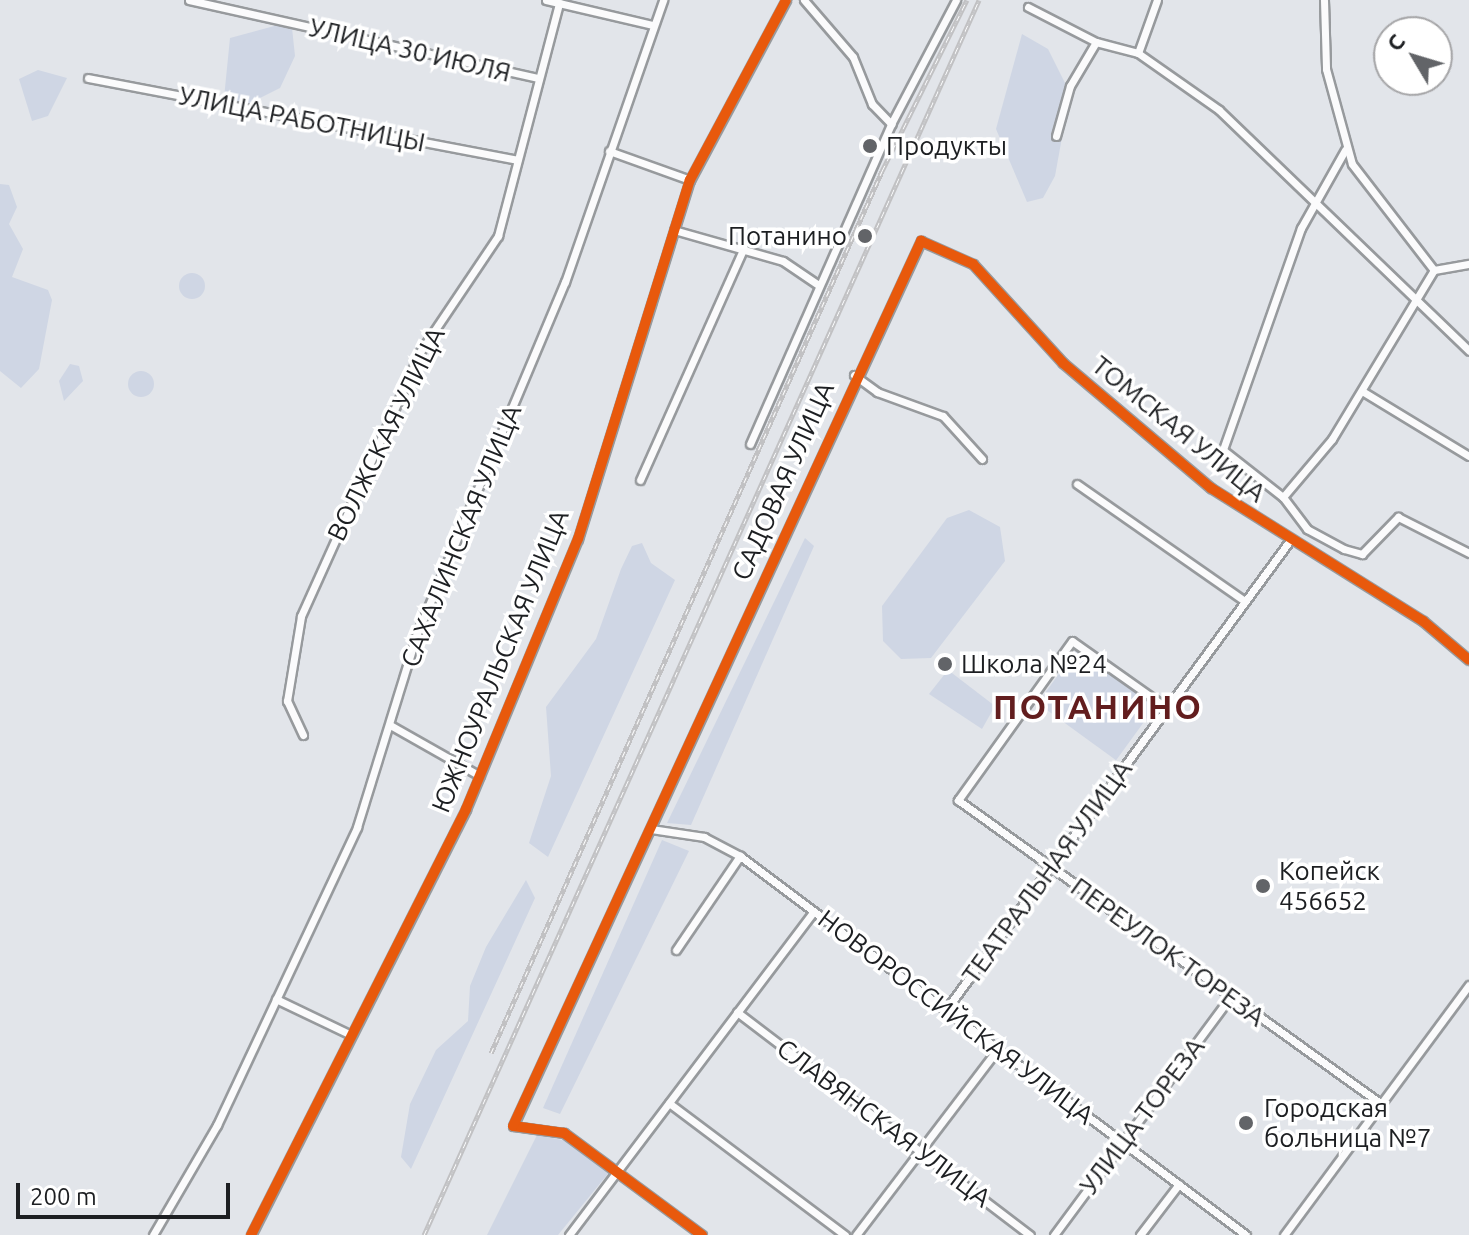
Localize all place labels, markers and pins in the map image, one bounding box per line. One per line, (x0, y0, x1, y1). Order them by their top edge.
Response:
place label: Продукты (886, 130, 1007, 162)
marker: Продукты (861, 137, 879, 155)
place label: Потанино (728, 220, 847, 252)
marker: Потанино (854, 225, 876, 247)
place label: Школа №24 (961, 648, 1107, 680)
marker: Школа №24 (936, 655, 954, 673)
place label: Копейск 456652 (1279, 855, 1380, 916)
marker: Копейск 456652 (1254, 877, 1272, 895)
place label: Городская больница №7 (1264, 1092, 1431, 1154)
marker: Городская больница №7 (1235, 1112, 1257, 1134)

